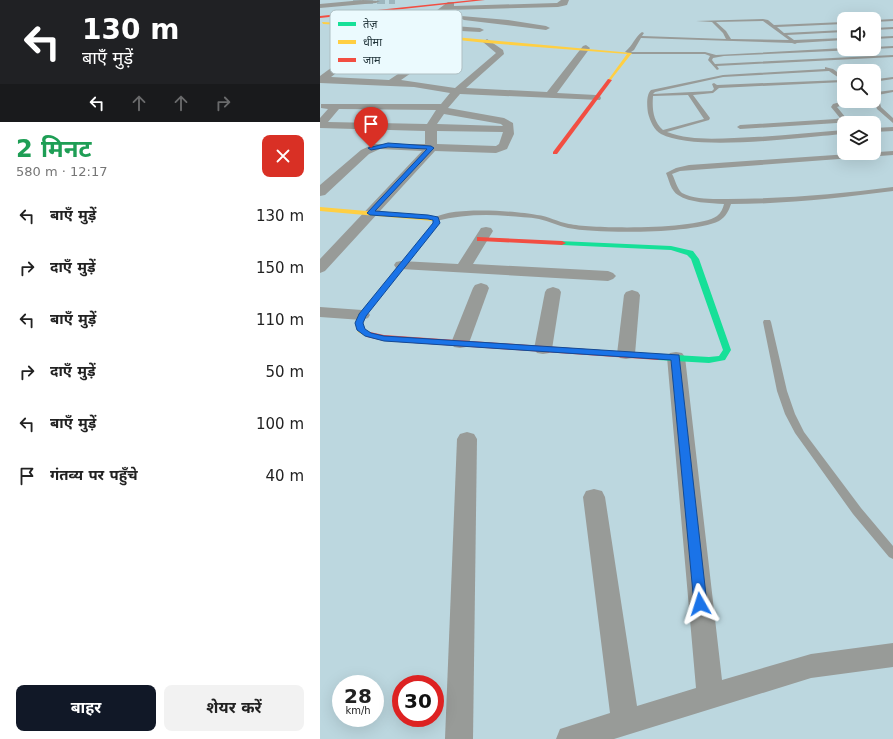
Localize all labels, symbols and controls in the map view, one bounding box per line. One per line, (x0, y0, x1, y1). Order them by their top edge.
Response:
legend (330, 10, 462, 74)
map controls (837, 12, 881, 160)
button: sound (837, 12, 881, 56)
text: 130 m (82, 13, 179, 46)
icon: left (16, 16, 68, 68)
text: तेज़ (363, 18, 378, 31)
text: धीमा (363, 36, 382, 49)
text: बाएँ मुड़ें (82, 47, 133, 68)
text: जाम (363, 54, 381, 67)
button: search (837, 64, 881, 108)
icon: left (86, 92, 108, 114)
icon: ahead (128, 92, 150, 114)
icon: ahead (170, 92, 192, 114)
icon: right (212, 92, 234, 114)
pin (354, 107, 388, 148)
icon: arrive (360, 113, 382, 135)
button: layers (837, 116, 881, 160)
text: 2 मिनट (16, 135, 91, 163)
button: close (262, 135, 304, 177)
text: 580 m · 12:17 (16, 164, 107, 179)
icon: left (16, 205, 38, 227)
text: बाएँ मुड़ें (50, 206, 96, 224)
text: 130 m (256, 207, 304, 225)
icon: right (16, 257, 38, 279)
text: दाएँ मुड़ें (50, 258, 96, 276)
text: 150 m (256, 259, 304, 277)
icon: left (16, 309, 38, 331)
text: बाएँ मुड़ें (50, 310, 96, 328)
text: 110 m (256, 311, 304, 329)
icon: right (16, 361, 38, 383)
text: दाएँ मुड़ें (50, 362, 96, 380)
text: 50 m (266, 363, 304, 381)
icon: left (16, 413, 38, 435)
text: बाएँ मुड़ें (50, 414, 96, 432)
text: 100 m (256, 415, 304, 433)
icon: arrive (16, 465, 38, 487)
text: गंतव्य पर पहुँचे (50, 466, 138, 484)
text: 40 m (266, 467, 304, 485)
position arrow (679, 583, 721, 625)
speed limit sign: 30 (392, 675, 444, 727)
text: 28 (344, 684, 372, 708)
button: बाहर (16, 685, 156, 731)
button: शेयर करें (164, 685, 304, 731)
text: km/h (345, 705, 371, 716)

